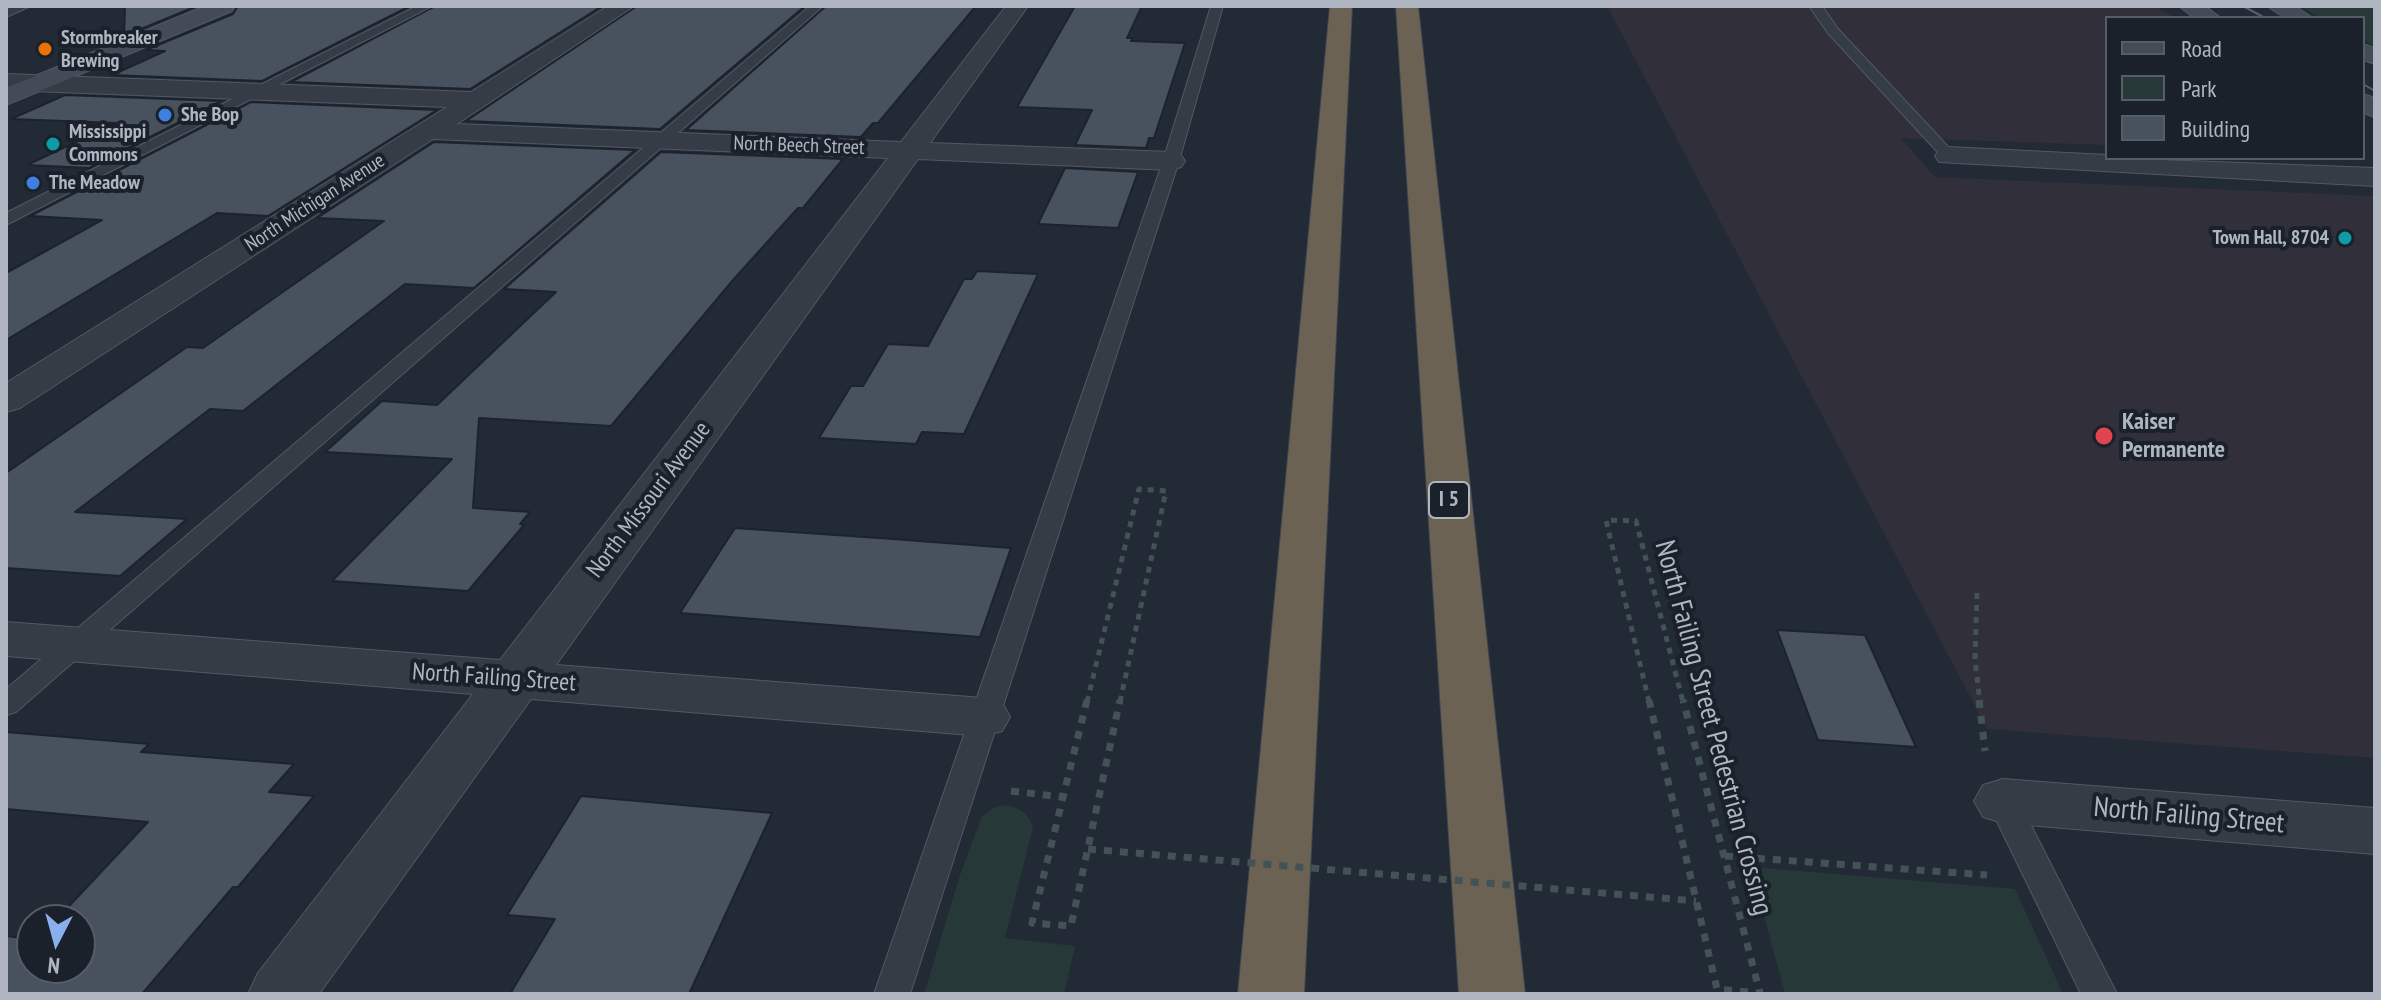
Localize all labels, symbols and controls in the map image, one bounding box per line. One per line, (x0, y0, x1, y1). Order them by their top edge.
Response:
legend (2105, 16, 2365, 160)
place label: Stormbreaker Brewing (61, 26, 158, 73)
text: Road (2181, 33, 2222, 64)
marker: Stormbreaker Brewing (36, 40, 54, 58)
text: Park (2181, 73, 2217, 104)
place label: She Bop (181, 103, 239, 127)
marker: She Bop (156, 106, 174, 124)
text: Building (2181, 113, 2250, 144)
place label: Mississippi Commons (69, 120, 146, 167)
street label: North Beech Street (733, 132, 865, 160)
marker: Mississippi Commons (44, 135, 62, 153)
street label: North Michigan Avenue (241, 149, 389, 257)
place label: The Meadow (49, 171, 140, 195)
marker: The Meadow (24, 174, 42, 192)
place label: Town Hall, 8704 (2213, 226, 2329, 250)
marker: Town Hall, 8704 (2336, 229, 2354, 247)
place label: Kaiser Permanente (2122, 408, 2225, 464)
street label: North Missouri Avenue (581, 416, 717, 584)
marker: Kaiser Permanente (2093, 425, 2115, 447)
road number: I 5 (1429, 482, 1469, 518)
street label: North Failing Street Pedestrian Crossing (1647, 537, 1779, 919)
street label: North Failing Street (411, 658, 577, 698)
street label: North Failing Street (2092, 791, 2286, 841)
north arrow (16, 904, 96, 984)
text: N (46, 951, 61, 980)

